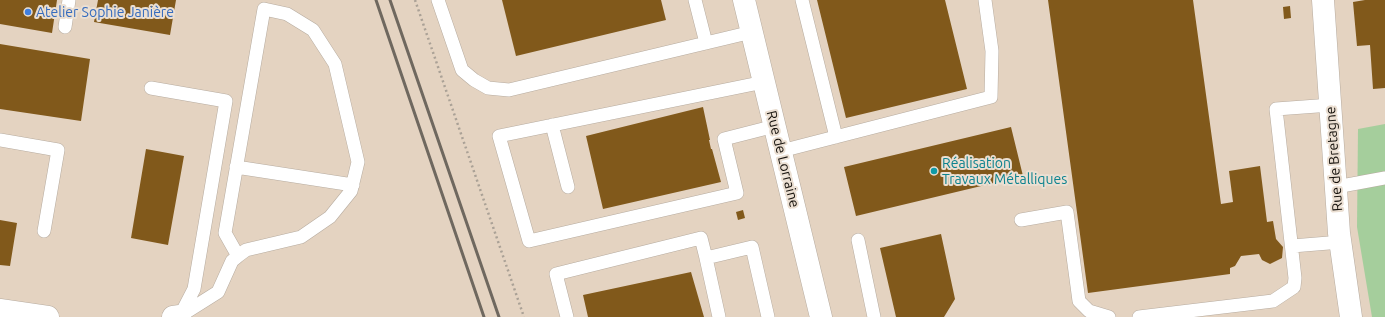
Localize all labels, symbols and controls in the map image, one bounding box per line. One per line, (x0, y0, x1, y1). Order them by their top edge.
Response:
place label: Atelier Sophie Janière (36, 4, 174, 20)
marker: Atelier Sophie Janière (23, 7, 33, 17)
street label: Rue de Bretagne (1322, 106, 1346, 212)
street label: Rue de Lorraine (763, 109, 803, 209)
place label: Réalisation Travaux Métalliques (942, 155, 1067, 188)
marker: Réalisation Travaux Métalliques (929, 166, 939, 176)

